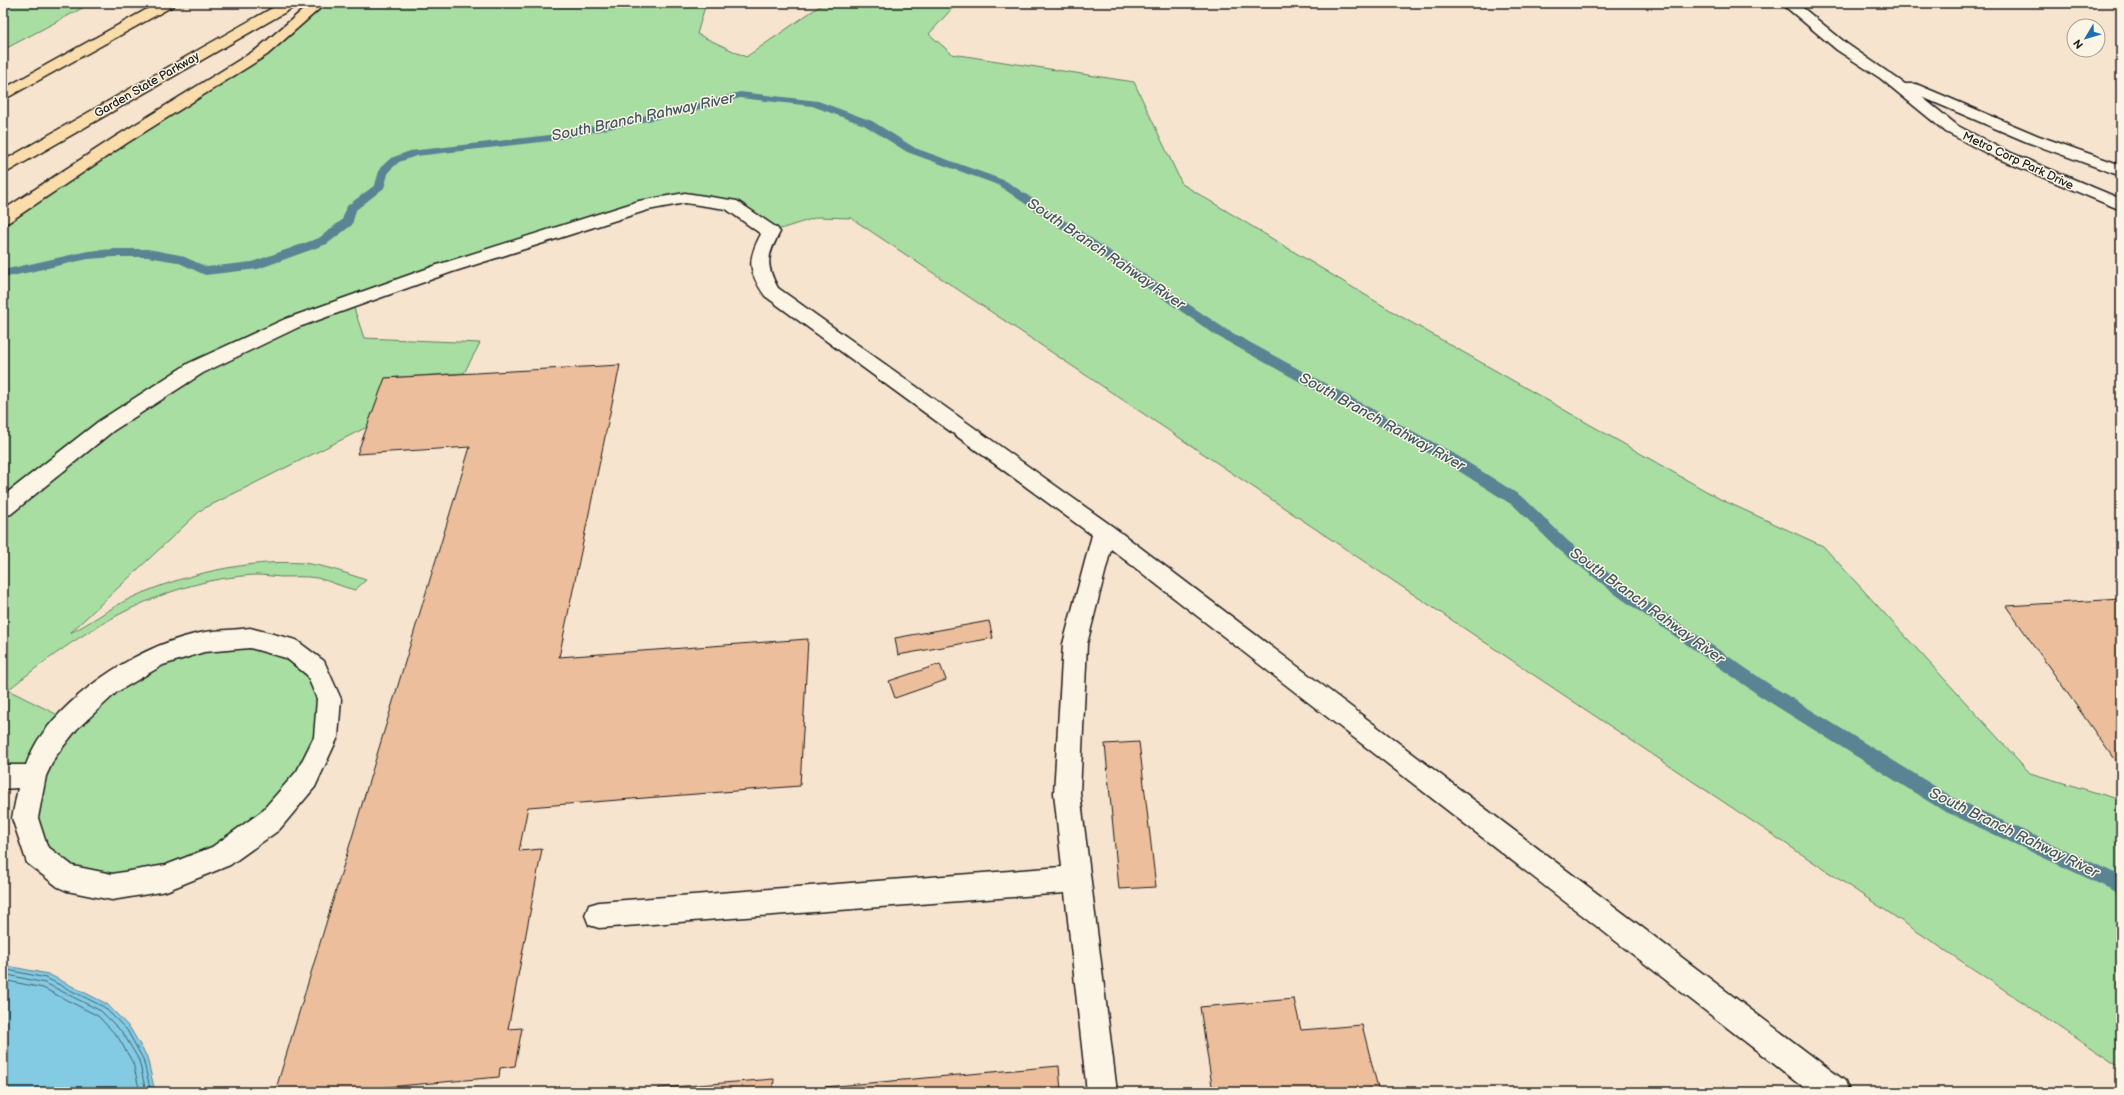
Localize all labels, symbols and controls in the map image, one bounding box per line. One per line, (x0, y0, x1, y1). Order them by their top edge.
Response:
north arrow (2066, 18, 2106, 58)
text: N (2071, 37, 2086, 51)
street label: Garden State Parkway (92, 48, 203, 121)
water label: South Branch Rahway River (550, 88, 738, 146)
street label: Metro Corp Park Drive (1960, 129, 2076, 193)
water label: South Branch Rahway River (1023, 194, 1190, 315)
water label: South Branch Rahway River (1296, 369, 1469, 476)
water label: South Branch Rahway River (1566, 544, 1729, 669)
water label: South Branch Rahway River (1926, 784, 2103, 883)

